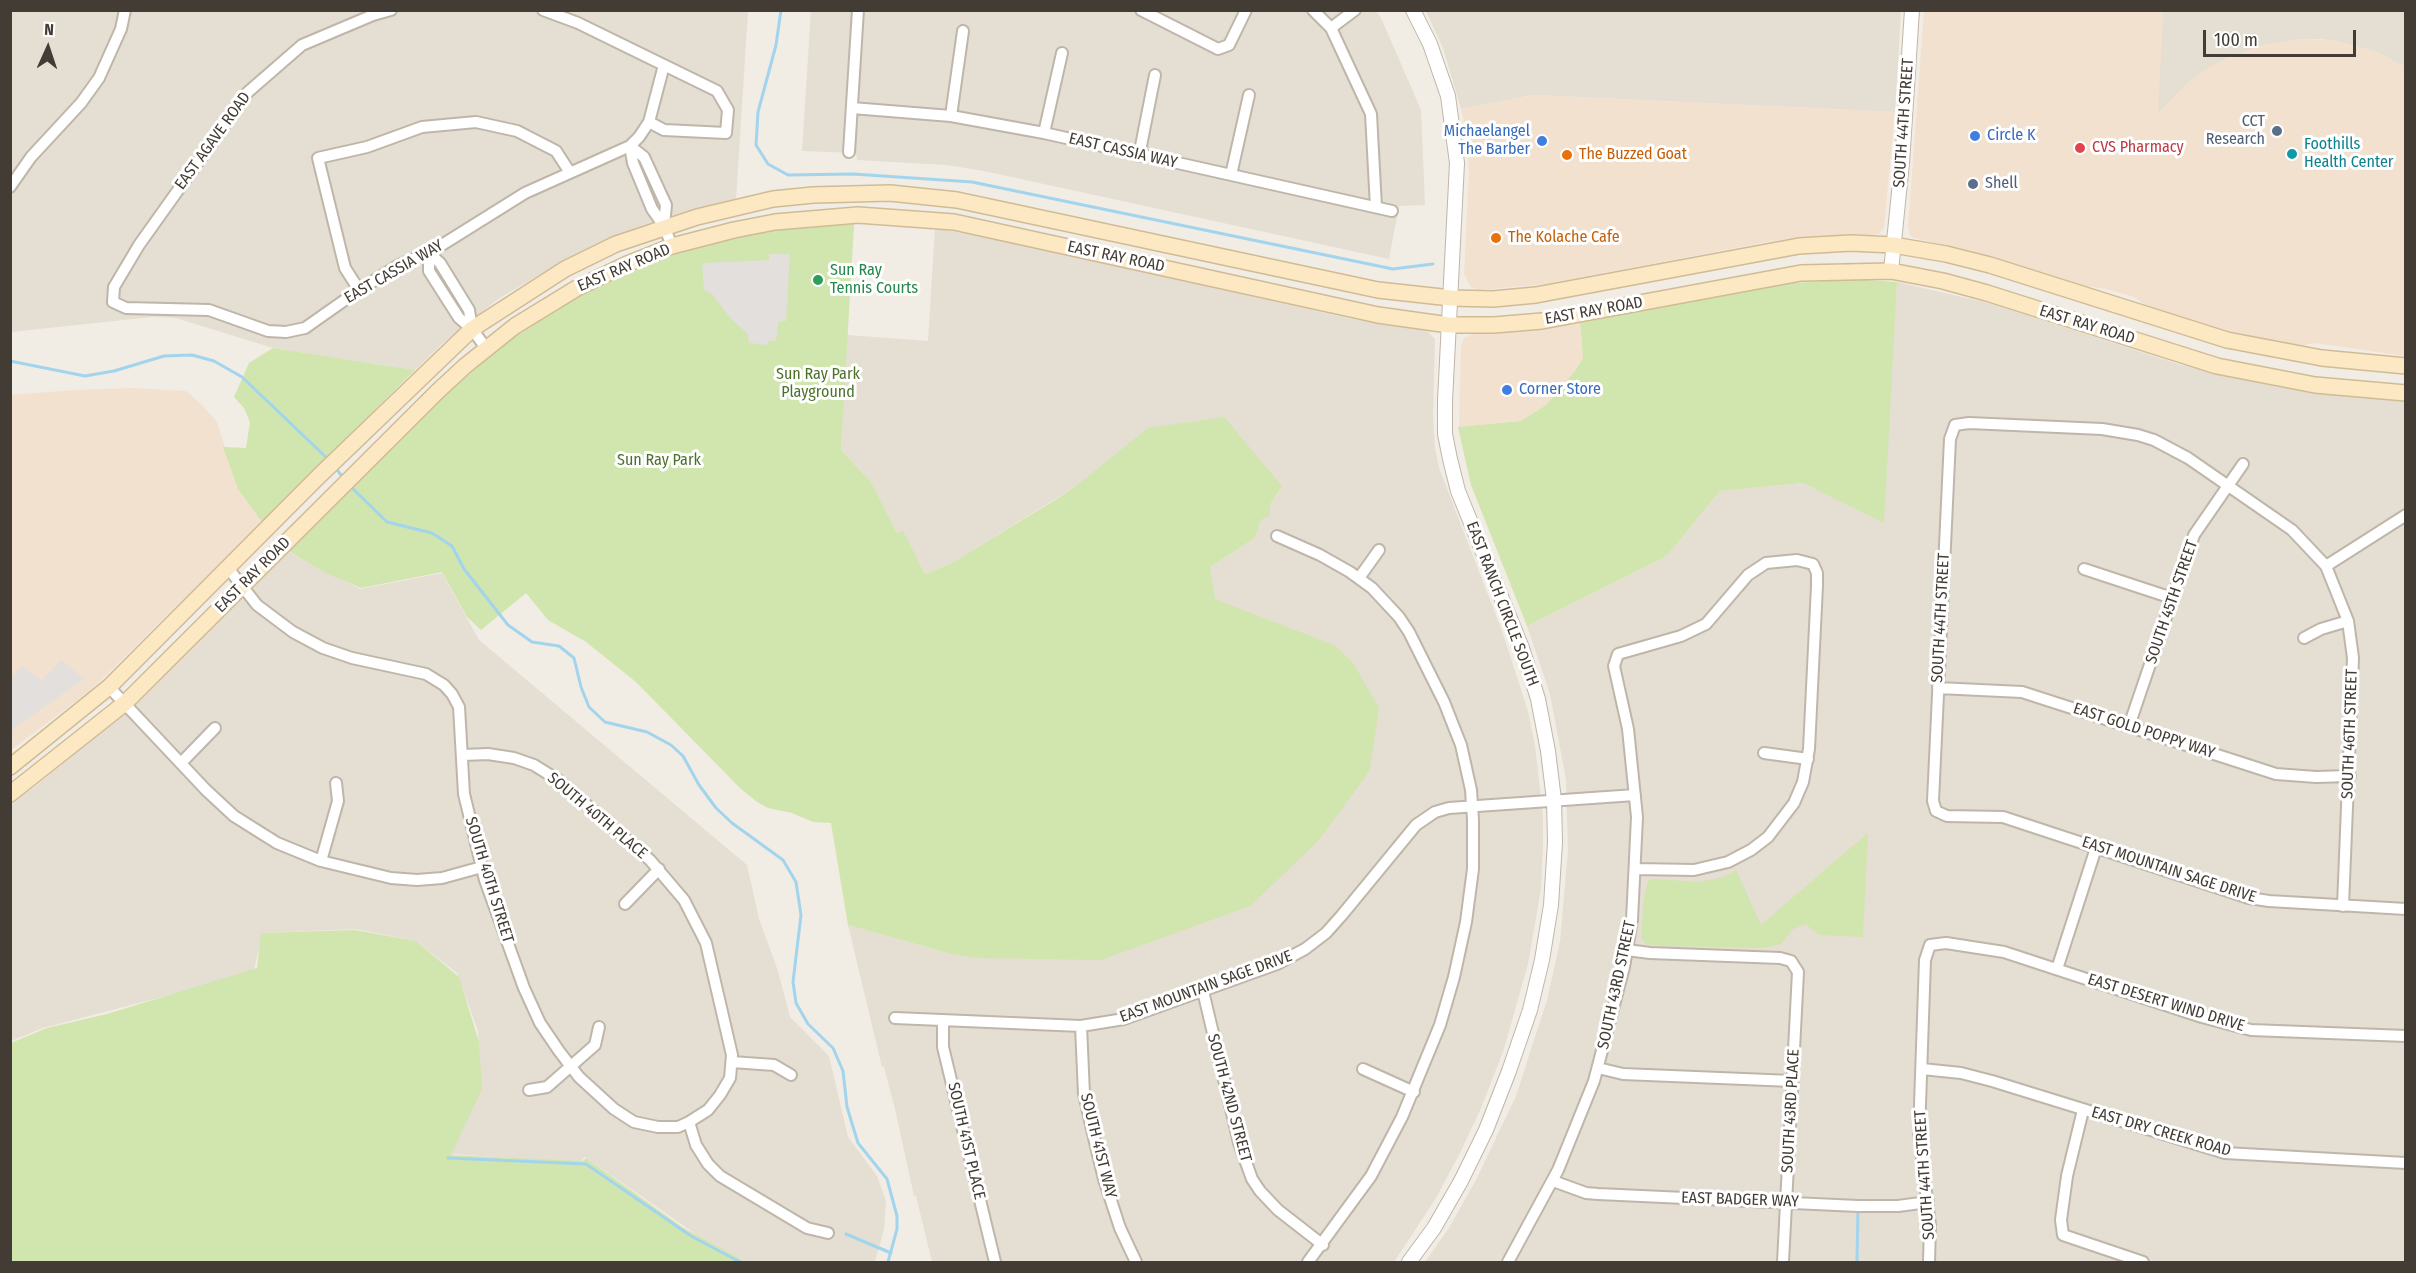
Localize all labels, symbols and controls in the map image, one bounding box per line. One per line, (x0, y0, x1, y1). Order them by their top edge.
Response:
north arrow (18, 18, 78, 78)
scale bar (2206, 18, 2359, 56)
text: N (44, 20, 54, 39)
text: 100 m (2214, 29, 2258, 51)
street label: SOUTH 44TH STREET (1890, 58, 1918, 188)
street label: EAST AGAVE ROAD (171, 88, 255, 194)
place label: CCT Research (2206, 112, 2265, 150)
place label: Michaelangel The Barber (1444, 122, 1530, 160)
marker: CCT Research (2270, 124, 2284, 138)
place label: Circle K (1987, 126, 2035, 146)
street label: EAST CASSIA WAY (1067, 129, 1179, 173)
marker: Circle K (1968, 129, 1982, 143)
marker: Michaelangel The Barber (1535, 134, 1549, 148)
place label: Foothills Health Center (2304, 135, 2393, 173)
place label: CVS Pharmacy (2092, 138, 2184, 158)
marker: CVS Pharmacy (2073, 141, 2087, 155)
place label: The Buzzed Goat (1579, 145, 1687, 165)
marker: Foothills Health Center (2285, 147, 2299, 161)
marker: The Buzzed Goat (1560, 148, 1574, 162)
place label: Shell (1985, 174, 2018, 194)
marker: Shell (1966, 177, 1980, 191)
place label: The Kolache Cafe (1508, 228, 1620, 248)
marker: The Kolache Cafe (1489, 231, 1503, 245)
street label: EAST CASSIA WAY (341, 236, 447, 308)
street label: EAST RAY ROAD (1066, 237, 1166, 277)
street label: EAST RAY ROAD (575, 240, 673, 296)
place label: Sun Ray Tennis Courts (830, 261, 918, 299)
marker: Sun Ray Tennis Courts (811, 273, 825, 287)
street label: EAST RAY ROAD (1544, 293, 1644, 329)
street label: EAST RAY ROAD (2037, 301, 2137, 349)
park label: Sun Ray Park Playground (776, 365, 860, 403)
place label: Corner Store (1519, 380, 1601, 400)
marker: Corner Store (1500, 383, 1514, 397)
park label: Sun Ray Park (617, 451, 701, 471)
street label: EAST RANCH CIRCLE SOUTH (1462, 519, 1542, 689)
street label: EAST RAY ROAD (211, 533, 295, 617)
street label: SOUTH 45TH STREET (2142, 538, 2202, 666)
street label: SOUTH 44TH STREET (1928, 553, 1954, 683)
street label: SOUTH 46TH STREET (2338, 669, 2362, 799)
street label: EAST GOLD POPPY WAY (2071, 699, 2217, 763)
street label: SOUTH 40TH PLACE (543, 769, 651, 863)
street label: SOUTH 40TH STREET (461, 815, 517, 945)
street label: EAST MOUNTAIN SAGE DRIVE (2079, 833, 2259, 907)
street label: SOUTH 43RD STREET (1594, 919, 1640, 1051)
street label: EAST MOUNTAIN SAGE DRIVE (1117, 947, 1295, 1027)
street label: EAST DESERT WIND DRIVE (2085, 970, 2247, 1036)
street label: SOUTH 42ND STREET (1203, 1032, 1255, 1164)
street label: SOUTH 43RD PLACE (1778, 1049, 1804, 1173)
street label: SOUTH 41ST PLACE (943, 1081, 989, 1201)
street label: SOUTH 41ST WAY (1076, 1091, 1120, 1201)
street label: EAST DRY CREEK ROAD (2089, 1103, 2233, 1161)
street label: SOUTH 44TH STREET (1911, 1110, 1939, 1240)
street label: EAST BADGER WAY (1681, 1188, 1799, 1212)

